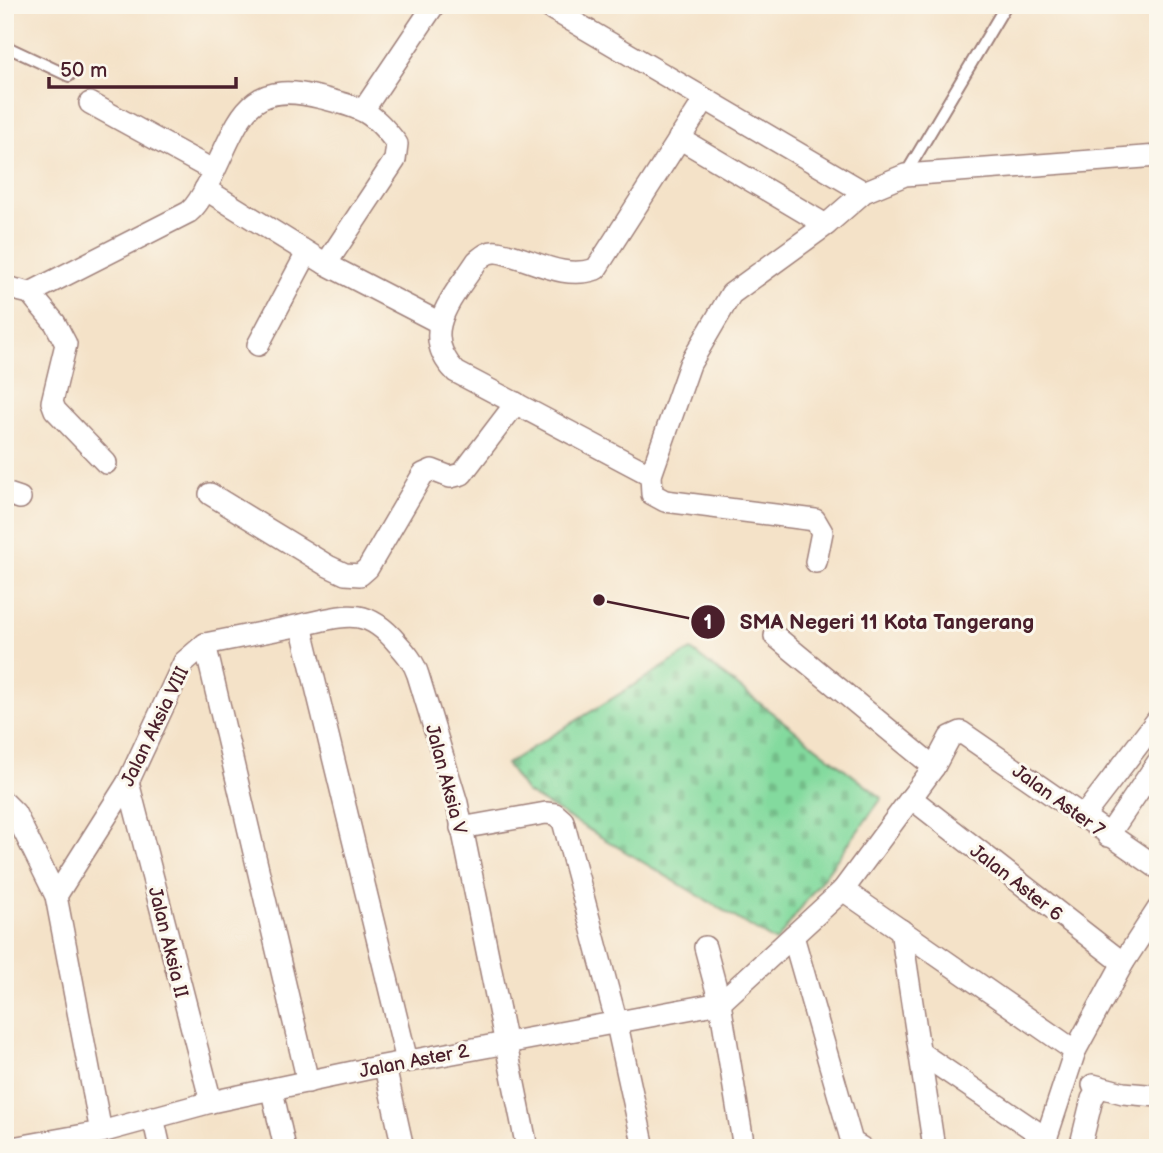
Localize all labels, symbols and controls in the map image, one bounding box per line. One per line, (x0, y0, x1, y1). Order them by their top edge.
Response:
scale bar (49, 46, 236, 90)
text: 50 m (60, 58, 107, 83)
callout: SMA Negeri 11 Kota Tangerang (691, 601, 1048, 643)
text: 1 (704, 610, 712, 635)
text: SMA Negeri 11 Kota Tangerang (740, 610, 1034, 635)
street label: Jalan Aksia VIII (116, 663, 194, 790)
street label: Jalan Aksia V (420, 722, 471, 837)
street label: Jalan Aster 7 (1007, 760, 1109, 843)
street label: Jalan Aster 6 (965, 840, 1067, 927)
street label: Jalan Aksia II (143, 885, 192, 1000)
street label: Jalan Aster 2 (358, 1039, 472, 1083)

